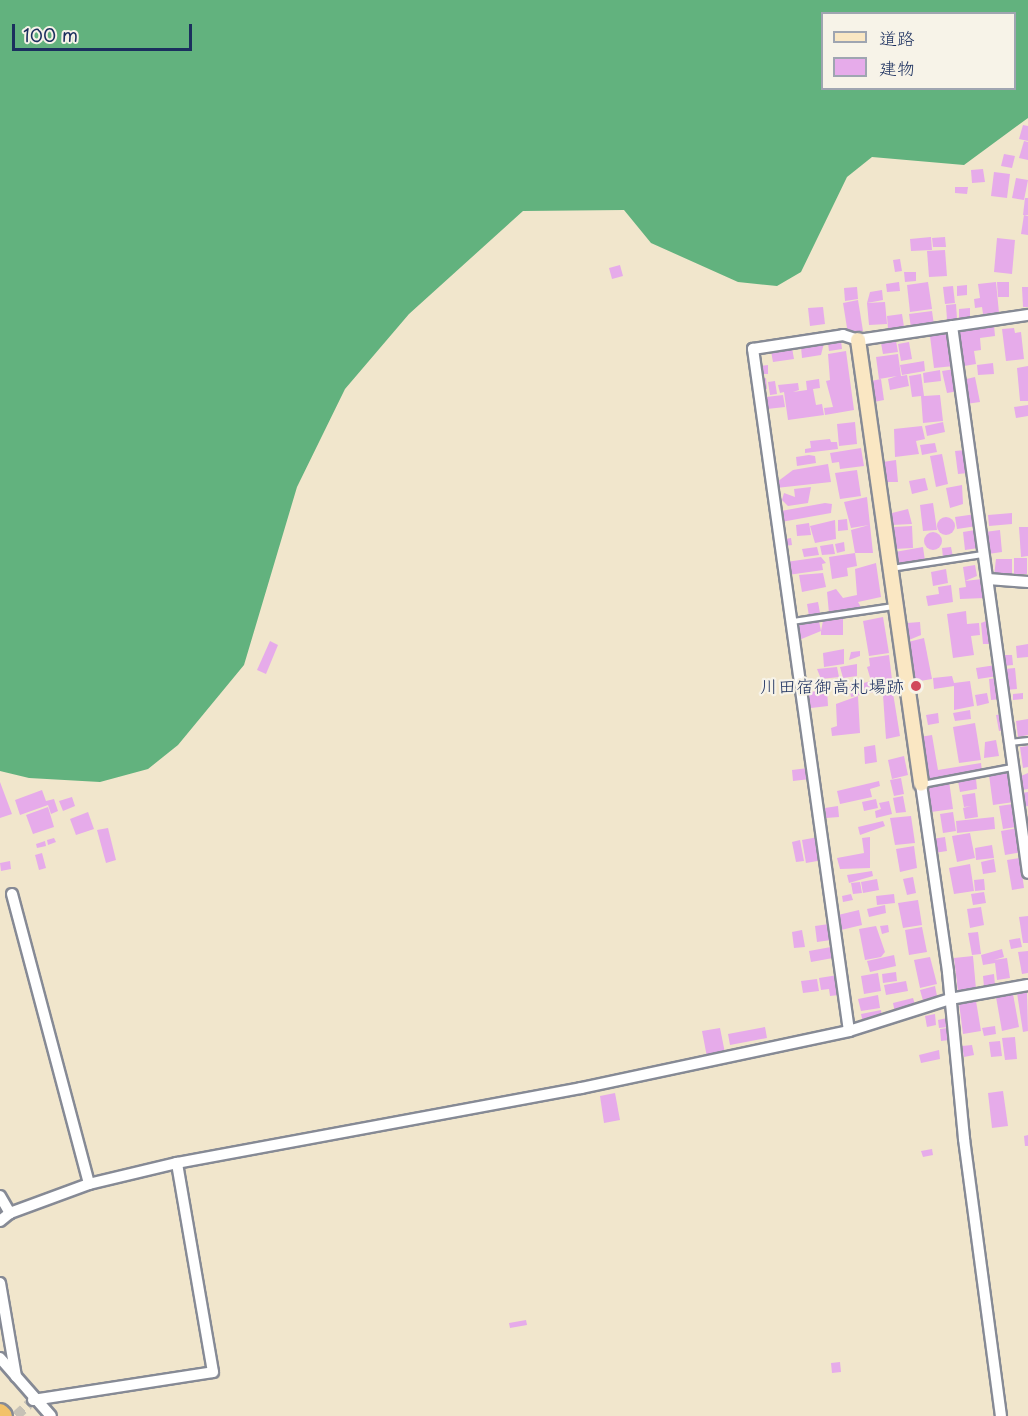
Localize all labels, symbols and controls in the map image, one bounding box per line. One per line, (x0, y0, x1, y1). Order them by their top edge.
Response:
scale bar (15, 12, 195, 50)
legend (821, 12, 1016, 90)
text: 100 m (23, 21, 78, 48)
text: 道路 (879, 24, 915, 51)
text: 建物 (879, 54, 915, 81)
place label: 川田宿御高札場跡 (760, 675, 904, 697)
marker: 川田宿御高札場跡 (909, 679, 923, 693)

